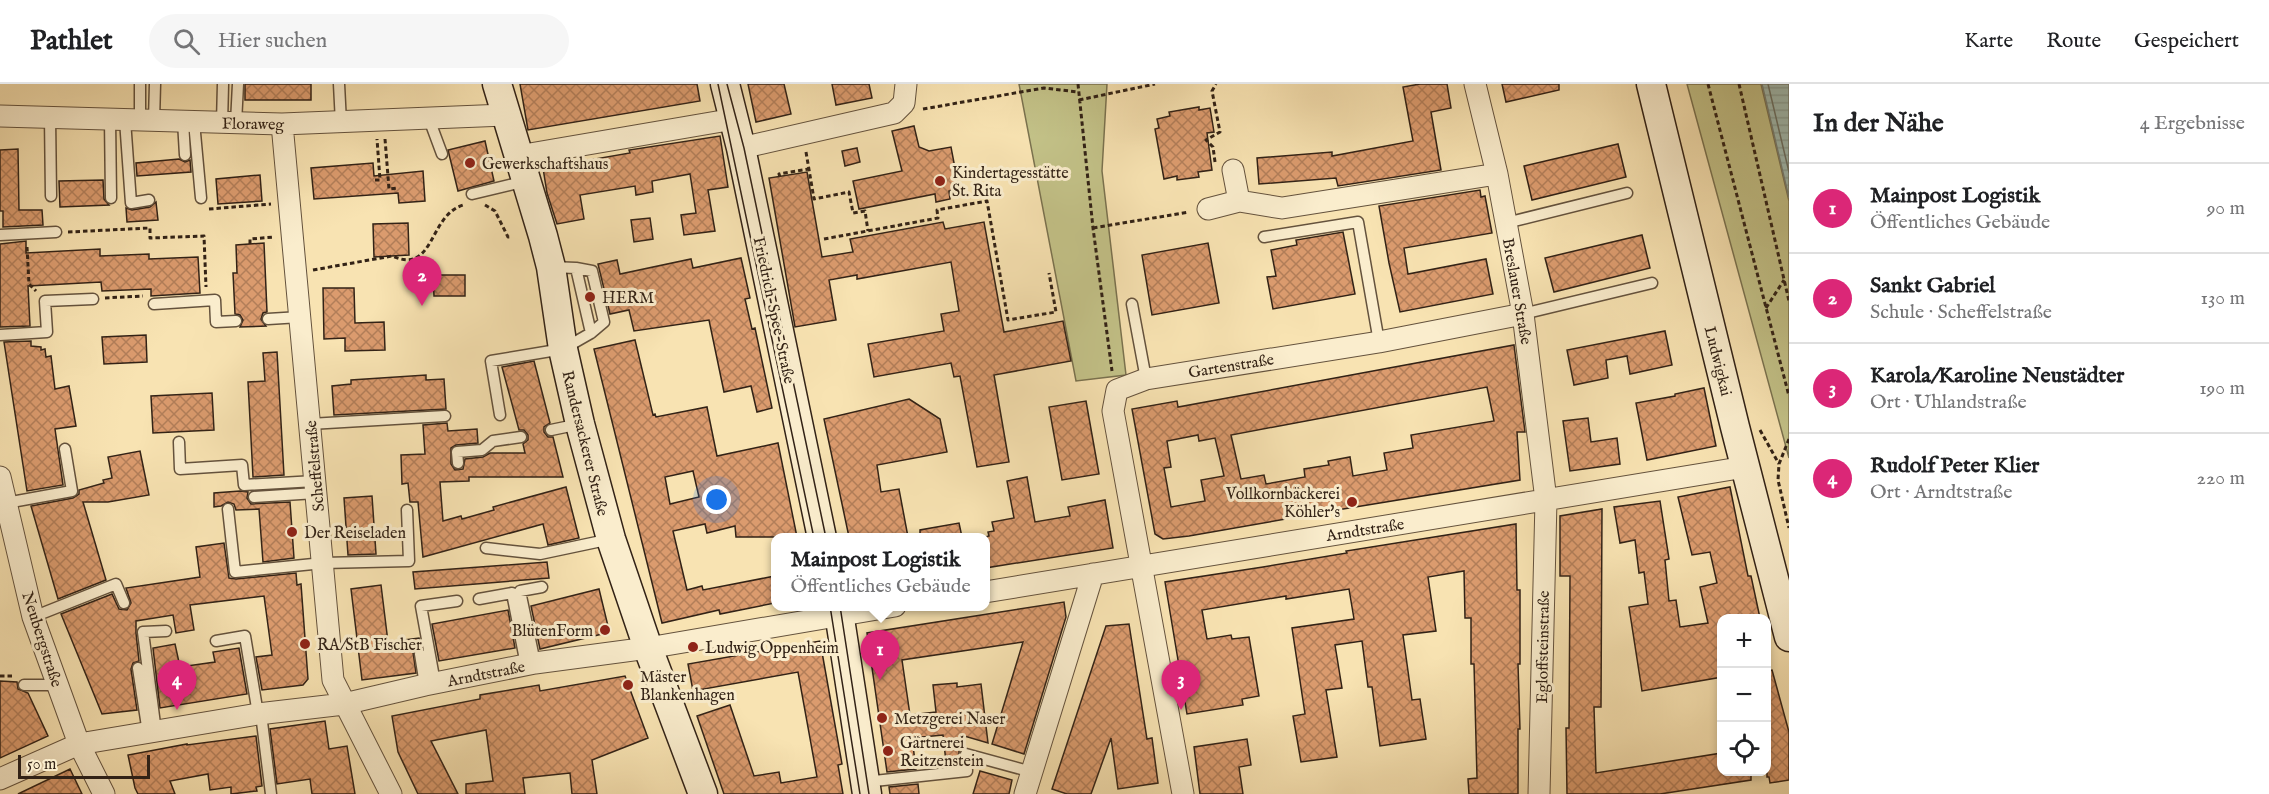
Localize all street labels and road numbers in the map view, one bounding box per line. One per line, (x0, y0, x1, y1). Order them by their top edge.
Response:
street label: Floraweg (222, 114, 284, 136)
street label: Friedrich-Spee-Straße (748, 235, 798, 386)
street label: Breslauer Straße (1497, 237, 1535, 346)
street label: Ludwigkai (1699, 324, 1735, 398)
street label: Gartenstraße (1187, 350, 1276, 384)
street label: Randersackerer Straße (556, 369, 612, 518)
street label: Scheffelstraße (302, 419, 330, 512)
street label: Arndtstraße (1324, 515, 1406, 547)
street label: Neubergstraße (16, 589, 66, 690)
street label: Egloffsteinstraße (1533, 590, 1555, 704)
street label: Arndtstraße (445, 658, 527, 692)

